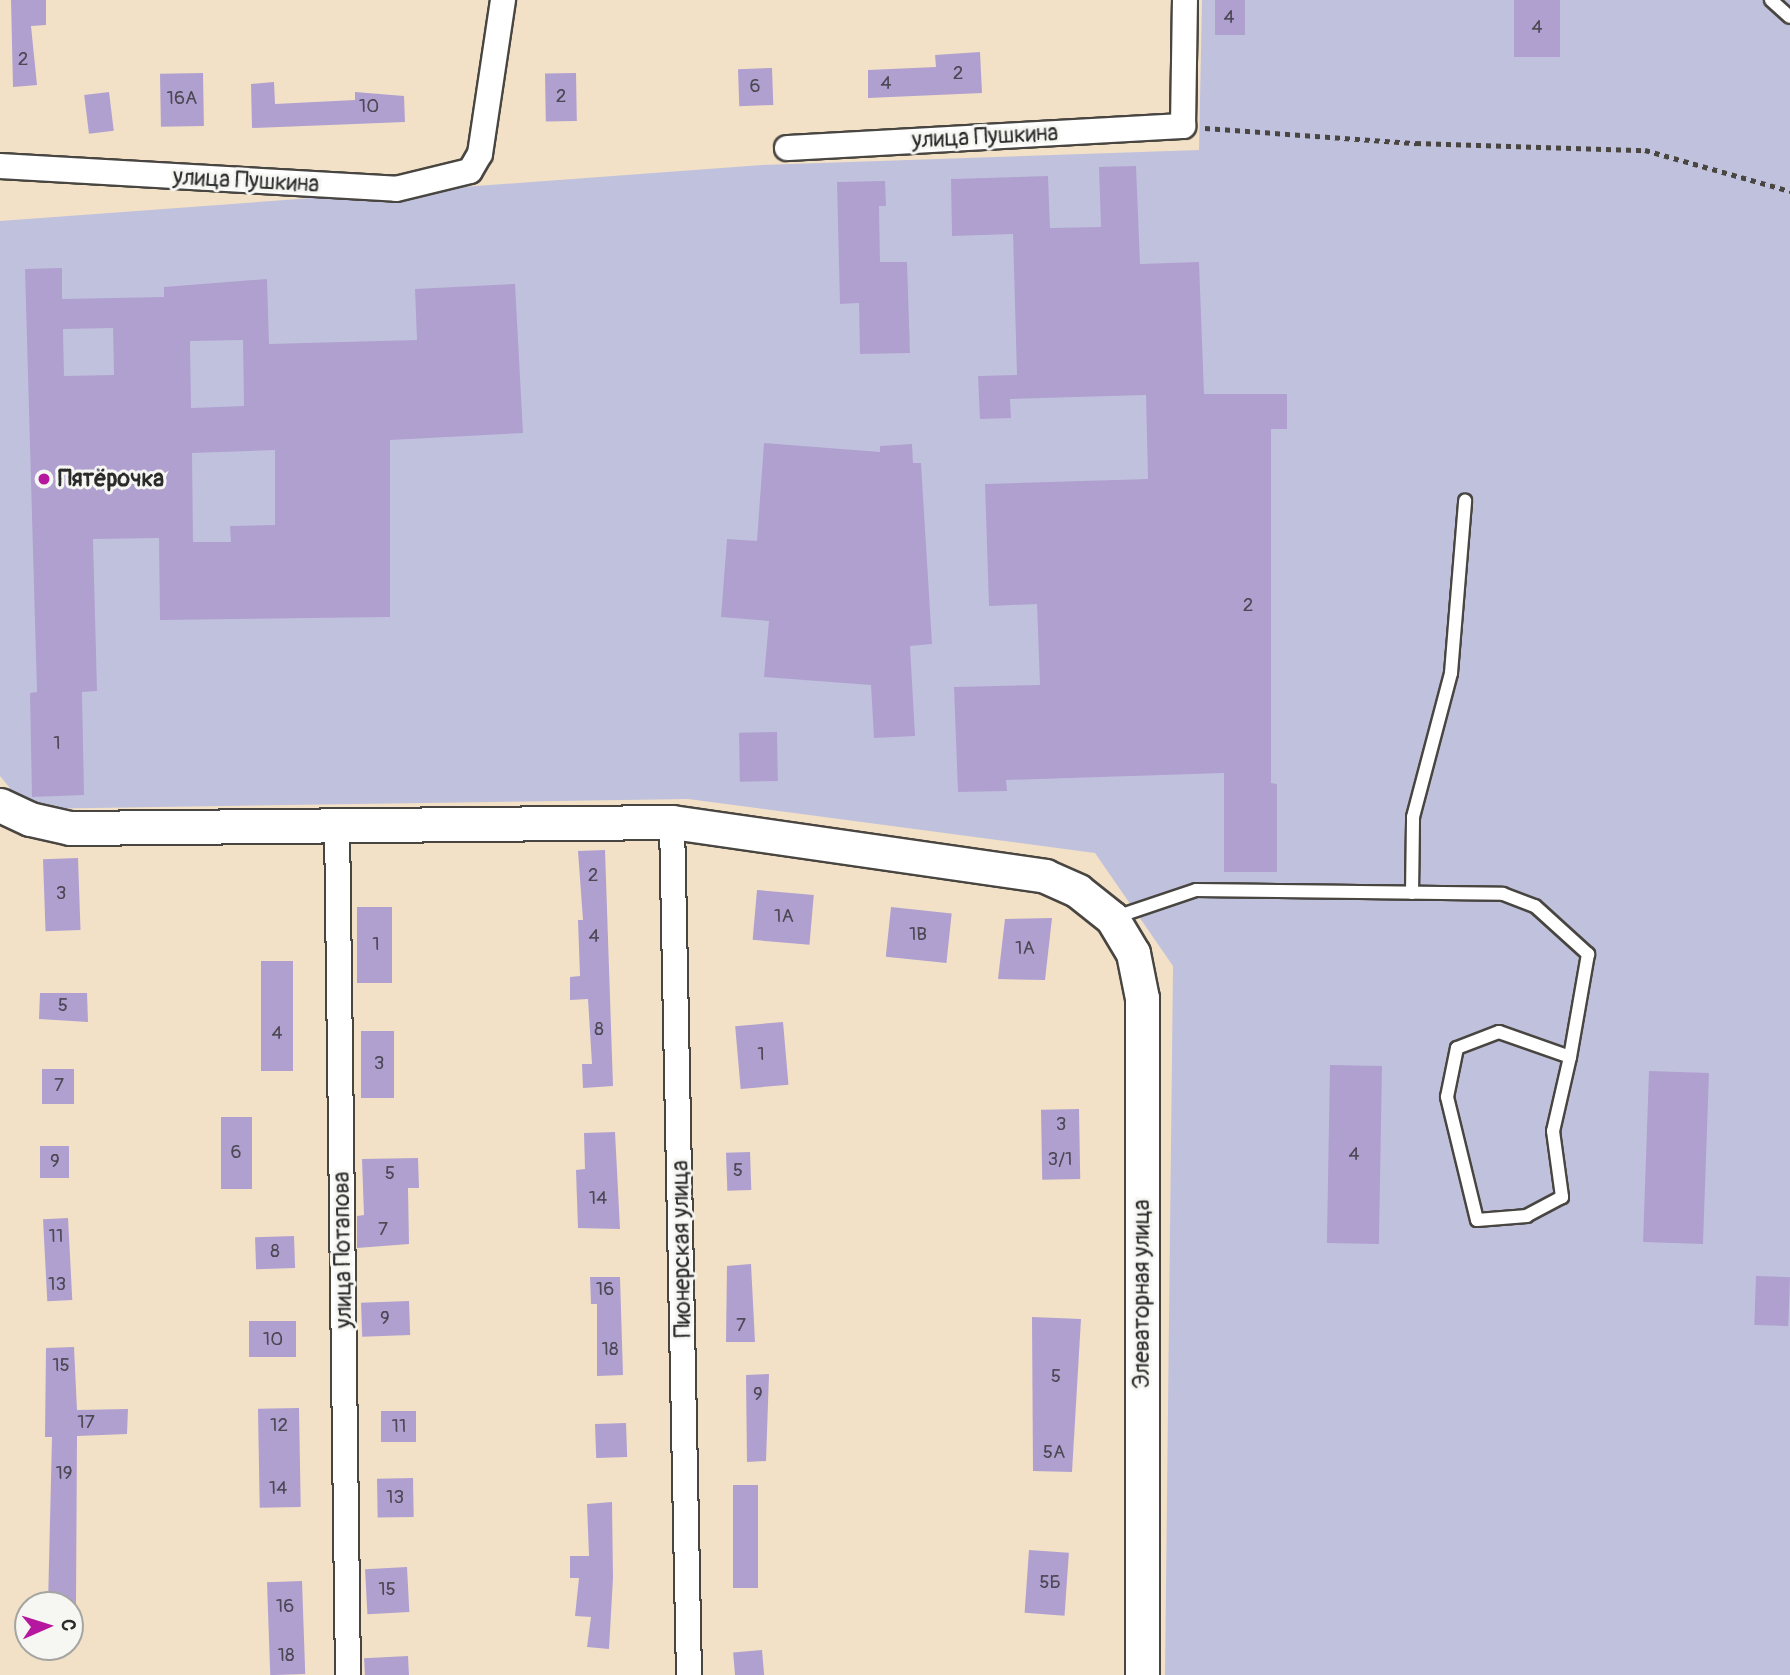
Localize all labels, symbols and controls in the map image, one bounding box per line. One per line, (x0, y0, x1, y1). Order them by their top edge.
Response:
house number: 4 (1223, 7, 1235, 29)
house number: 4 (1531, 17, 1543, 39)
house number: 2 (18, 49, 28, 71)
house number: 2 (953, 63, 963, 85)
house number: 4 (880, 73, 892, 95)
house number: 6 (749, 76, 761, 98)
house number: 2 (556, 86, 566, 108)
house number: 16А (167, 88, 197, 110)
house number: 10 (359, 96, 379, 118)
street label: улица Пушкина (911, 119, 1059, 155)
street label: улица Пушкина (172, 163, 320, 199)
place label: Пятёрочка (58, 465, 164, 493)
marker: Пятёрочка (36, 471, 52, 487)
house number: 2 (1243, 595, 1253, 617)
house number: 1 (53, 733, 61, 755)
house number: 2 (588, 865, 598, 887)
house number: 3 (56, 883, 66, 905)
house number: 1А (774, 906, 794, 928)
house number: 1В (909, 924, 927, 946)
house number: 4 (588, 926, 600, 948)
house number: 1 (372, 934, 380, 956)
house number: 1А (1015, 938, 1035, 960)
house number: 5 (58, 995, 68, 1017)
house number: 8 (594, 1019, 604, 1041)
house number: 4 (271, 1023, 283, 1045)
house number: 1 (757, 1044, 765, 1066)
house number: 3 (374, 1053, 384, 1075)
house number: 7 (54, 1075, 64, 1097)
house number: 3 (1056, 1114, 1066, 1136)
house number: 6 (230, 1142, 242, 1164)
house number: 4 (1348, 1144, 1360, 1166)
house number: 3/1 (1048, 1149, 1072, 1171)
house number: 9 (50, 1151, 60, 1173)
street label: Пионерская улица (667, 1160, 697, 1338)
house number: 5 (733, 1160, 743, 1182)
house number: 5 (385, 1163, 395, 1185)
street label: улица Потапова (328, 1171, 358, 1329)
house number: 14 (589, 1188, 607, 1210)
street label: Элеваторная улица (1128, 1199, 1156, 1389)
house number: 7 (378, 1219, 388, 1241)
house number: 11 (49, 1226, 63, 1248)
house number: 8 (270, 1241, 280, 1263)
house number: 13 (48, 1274, 66, 1296)
house number: 16 (596, 1279, 614, 1301)
house number: 9 (380, 1308, 390, 1330)
house number: 7 (736, 1315, 746, 1337)
house number: 10 (263, 1329, 283, 1351)
house number: 18 (601, 1339, 619, 1361)
house number: 15 (52, 1355, 70, 1377)
house number: 5 (1051, 1366, 1061, 1388)
house number: 9 (753, 1384, 763, 1406)
house number: 17 (77, 1412, 95, 1434)
house number: 12 (270, 1415, 288, 1437)
house number: 11 (392, 1416, 406, 1438)
house number: 5А (1043, 1442, 1065, 1464)
house number: 19 (55, 1463, 73, 1485)
house number: 14 (269, 1478, 287, 1500)
house number: 13 (386, 1487, 404, 1509)
house number: 5Б (1039, 1572, 1061, 1594)
house number: 15 (378, 1579, 396, 1601)
north arrow (14, 1591, 84, 1661)
house number: 16 (276, 1596, 294, 1618)
text: С (56, 1619, 80, 1631)
house number: 18 (277, 1645, 295, 1667)

